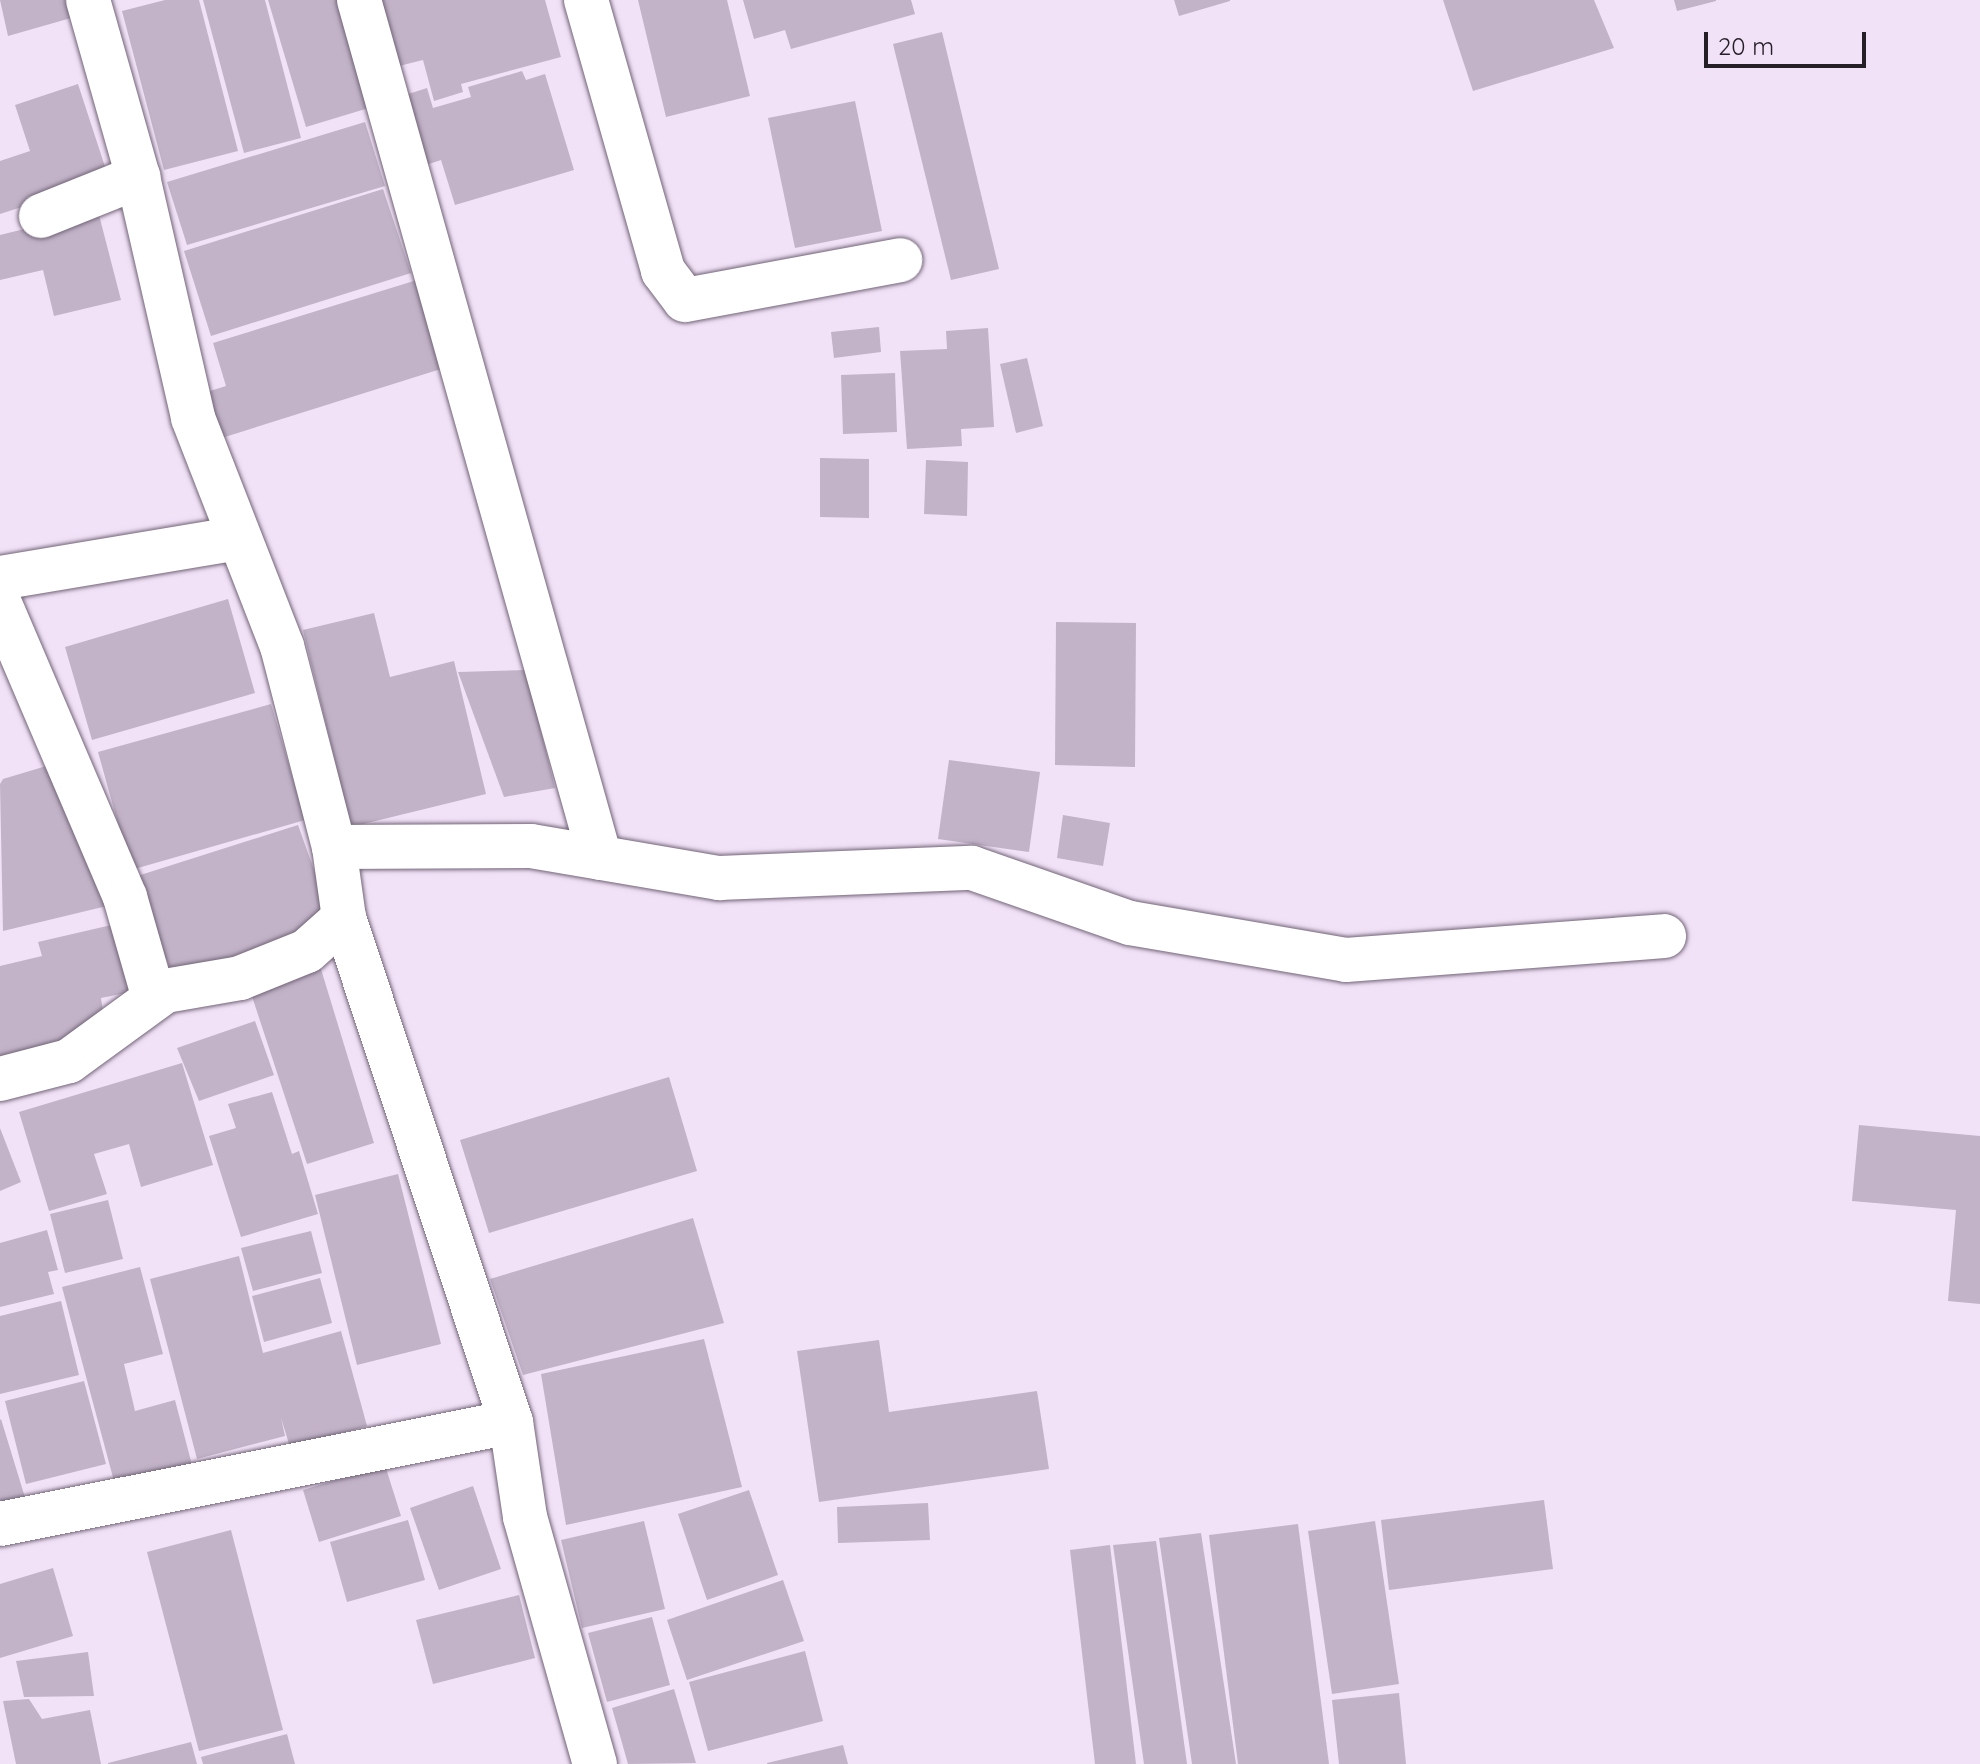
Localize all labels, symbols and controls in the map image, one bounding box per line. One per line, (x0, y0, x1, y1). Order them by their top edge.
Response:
scale bar (1708, 16, 1870, 66)
text: 20 m (1718, 31, 1774, 61)

